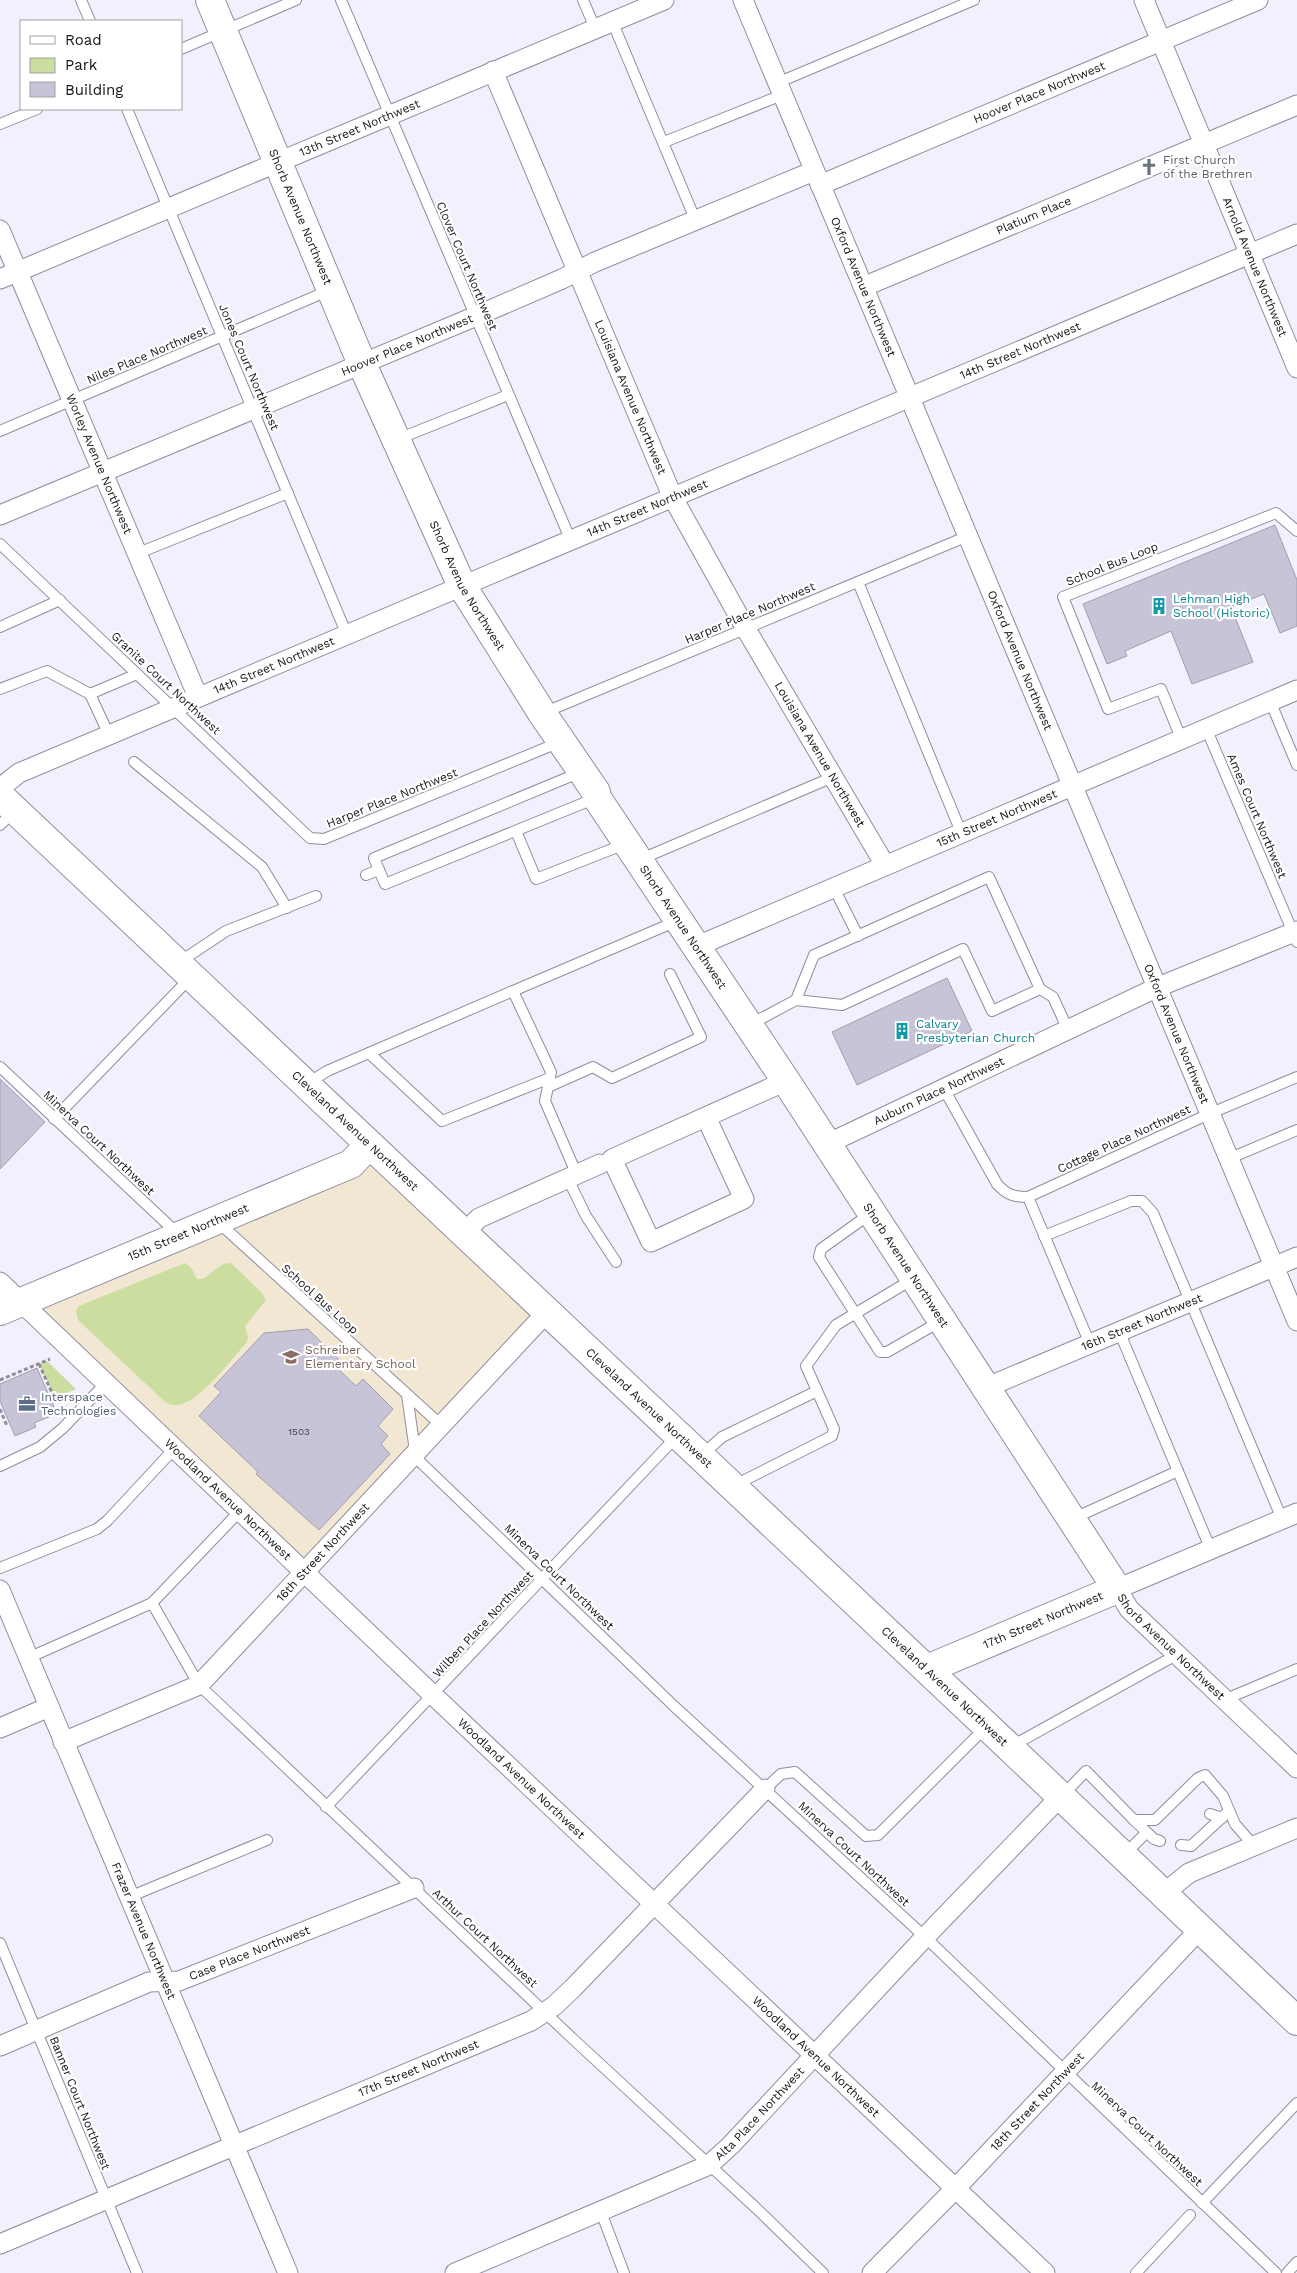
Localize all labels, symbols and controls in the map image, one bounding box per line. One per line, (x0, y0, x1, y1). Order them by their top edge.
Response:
legend (20, 20, 182, 110)
text: Road (65, 31, 102, 49)
text: Park (65, 56, 98, 74)
street label: Hoover Place Northwest (971, 58, 1107, 126)
text: Building (65, 81, 123, 99)
street label: 13th Street Northwest (297, 96, 422, 159)
street label: Shorb Avenue Northwest (266, 147, 335, 287)
place label: First Church of the Brethren (1163, 153, 1252, 181)
church icon: First Church of the Brethren (1139, 157, 1159, 177)
street label: Platium Place (994, 193, 1073, 237)
street label: Arnold Avenue Northwest (1220, 195, 1290, 339)
street label: Clover Court Northwest (434, 200, 500, 332)
street label: Oxford Avenue Northwest (828, 215, 899, 359)
street label: Jones Court Northwest (216, 302, 282, 432)
street label: Hoover Place Northwest (339, 311, 475, 379)
street label: Louisiana Avenue Northwest (592, 318, 669, 477)
street label: 14th Street Northwest (958, 319, 1083, 382)
street label: Niles Place Northwest (85, 323, 209, 387)
street label: Worley Avenue Northwest (63, 392, 135, 536)
street label: 14th Street Northwest (585, 476, 710, 540)
street label: Shorb Avenue Northwest (426, 518, 508, 653)
street label: School Bus Loop (1064, 539, 1160, 589)
street label: Harper Place Northwest (683, 579, 817, 647)
street label: Oxford Avenue Northwest (984, 588, 1055, 732)
place label: Lehman High School (Historic) (1173, 592, 1270, 620)
building icon: Lehman High School (Historic) (1149, 596, 1169, 616)
street label: Granite Court Northwest (108, 629, 224, 737)
street label: 14th Street Northwest (211, 634, 337, 697)
street label: Louisiana Avenue Northwest (772, 679, 868, 830)
street label: Ames Court Northwest (1224, 752, 1290, 880)
street label: Harper Place Northwest (324, 765, 460, 831)
street label: 15th Street Northwest (934, 786, 1059, 850)
street label: Shorb Avenue Northwest (637, 862, 730, 992)
street label: Oxford Avenue Northwest (1141, 962, 1212, 1106)
place label: Calvary Presbyterian Church (916, 1017, 1035, 1045)
building icon: Calvary Presbyterian Church (892, 1021, 912, 1041)
street label: Auburn Place Northwest (871, 1054, 1007, 1128)
street label: Cleveland Avenue Northwest (289, 1068, 421, 1194)
street label: Minerva Court Northwest (41, 1088, 157, 1198)
street label: Cottage Place Northwest (1055, 1102, 1193, 1176)
street label: Shorb Avenue Northwest (860, 1200, 952, 1330)
street label: 15th Street Northwest (126, 1201, 251, 1264)
street label: School Bus Loop (279, 1261, 361, 1337)
street label: 16th Street Northwest (1079, 1291, 1204, 1354)
place label: Schreiber Elementary School (305, 1343, 416, 1371)
street label: Cleveland Avenue Northwest (583, 1345, 715, 1471)
school or university icon: Schreiber Elementary School (281, 1347, 301, 1367)
place label: Interspace Technologies (41, 1390, 116, 1418)
office icon: Interspace Technologies (17, 1394, 37, 1414)
house number: 1503 (288, 1426, 310, 1437)
street label: Woodland Avenue Northwest (162, 1436, 294, 1563)
street label: 16th Street Northwest (273, 1500, 372, 1604)
street label: Minerva Court Northwest (501, 1521, 617, 1633)
street label: Wilben Place Northwest (430, 1568, 536, 1680)
street label: 17th Street Northwest (981, 1588, 1105, 1652)
street label: Shorb Avenue Northwest (1114, 1591, 1228, 1703)
street label: Cleveland Avenue Northwest (878, 1623, 1011, 1749)
street label: Woodland Avenue Northwest (455, 1715, 588, 1842)
street label: Minerva Court Northwest (796, 1799, 912, 1909)
street label: Frazer Avenue Northwest (109, 1860, 179, 2002)
street label: Arthur Court Northwest (430, 1886, 540, 1990)
street label: Case Place Northwest (187, 1923, 312, 1983)
street label: Woodland Avenue Northwest (749, 1993, 882, 2120)
street label: Banner Court Northwest (47, 2034, 113, 2172)
street label: 17th Street Northwest (356, 2037, 481, 2100)
street label: 18th Street Northwest (988, 2050, 1087, 2154)
street label: Alta Place Northwest (712, 2064, 807, 2163)
street label: Minerva Court Northwest (1089, 2079, 1205, 2189)

